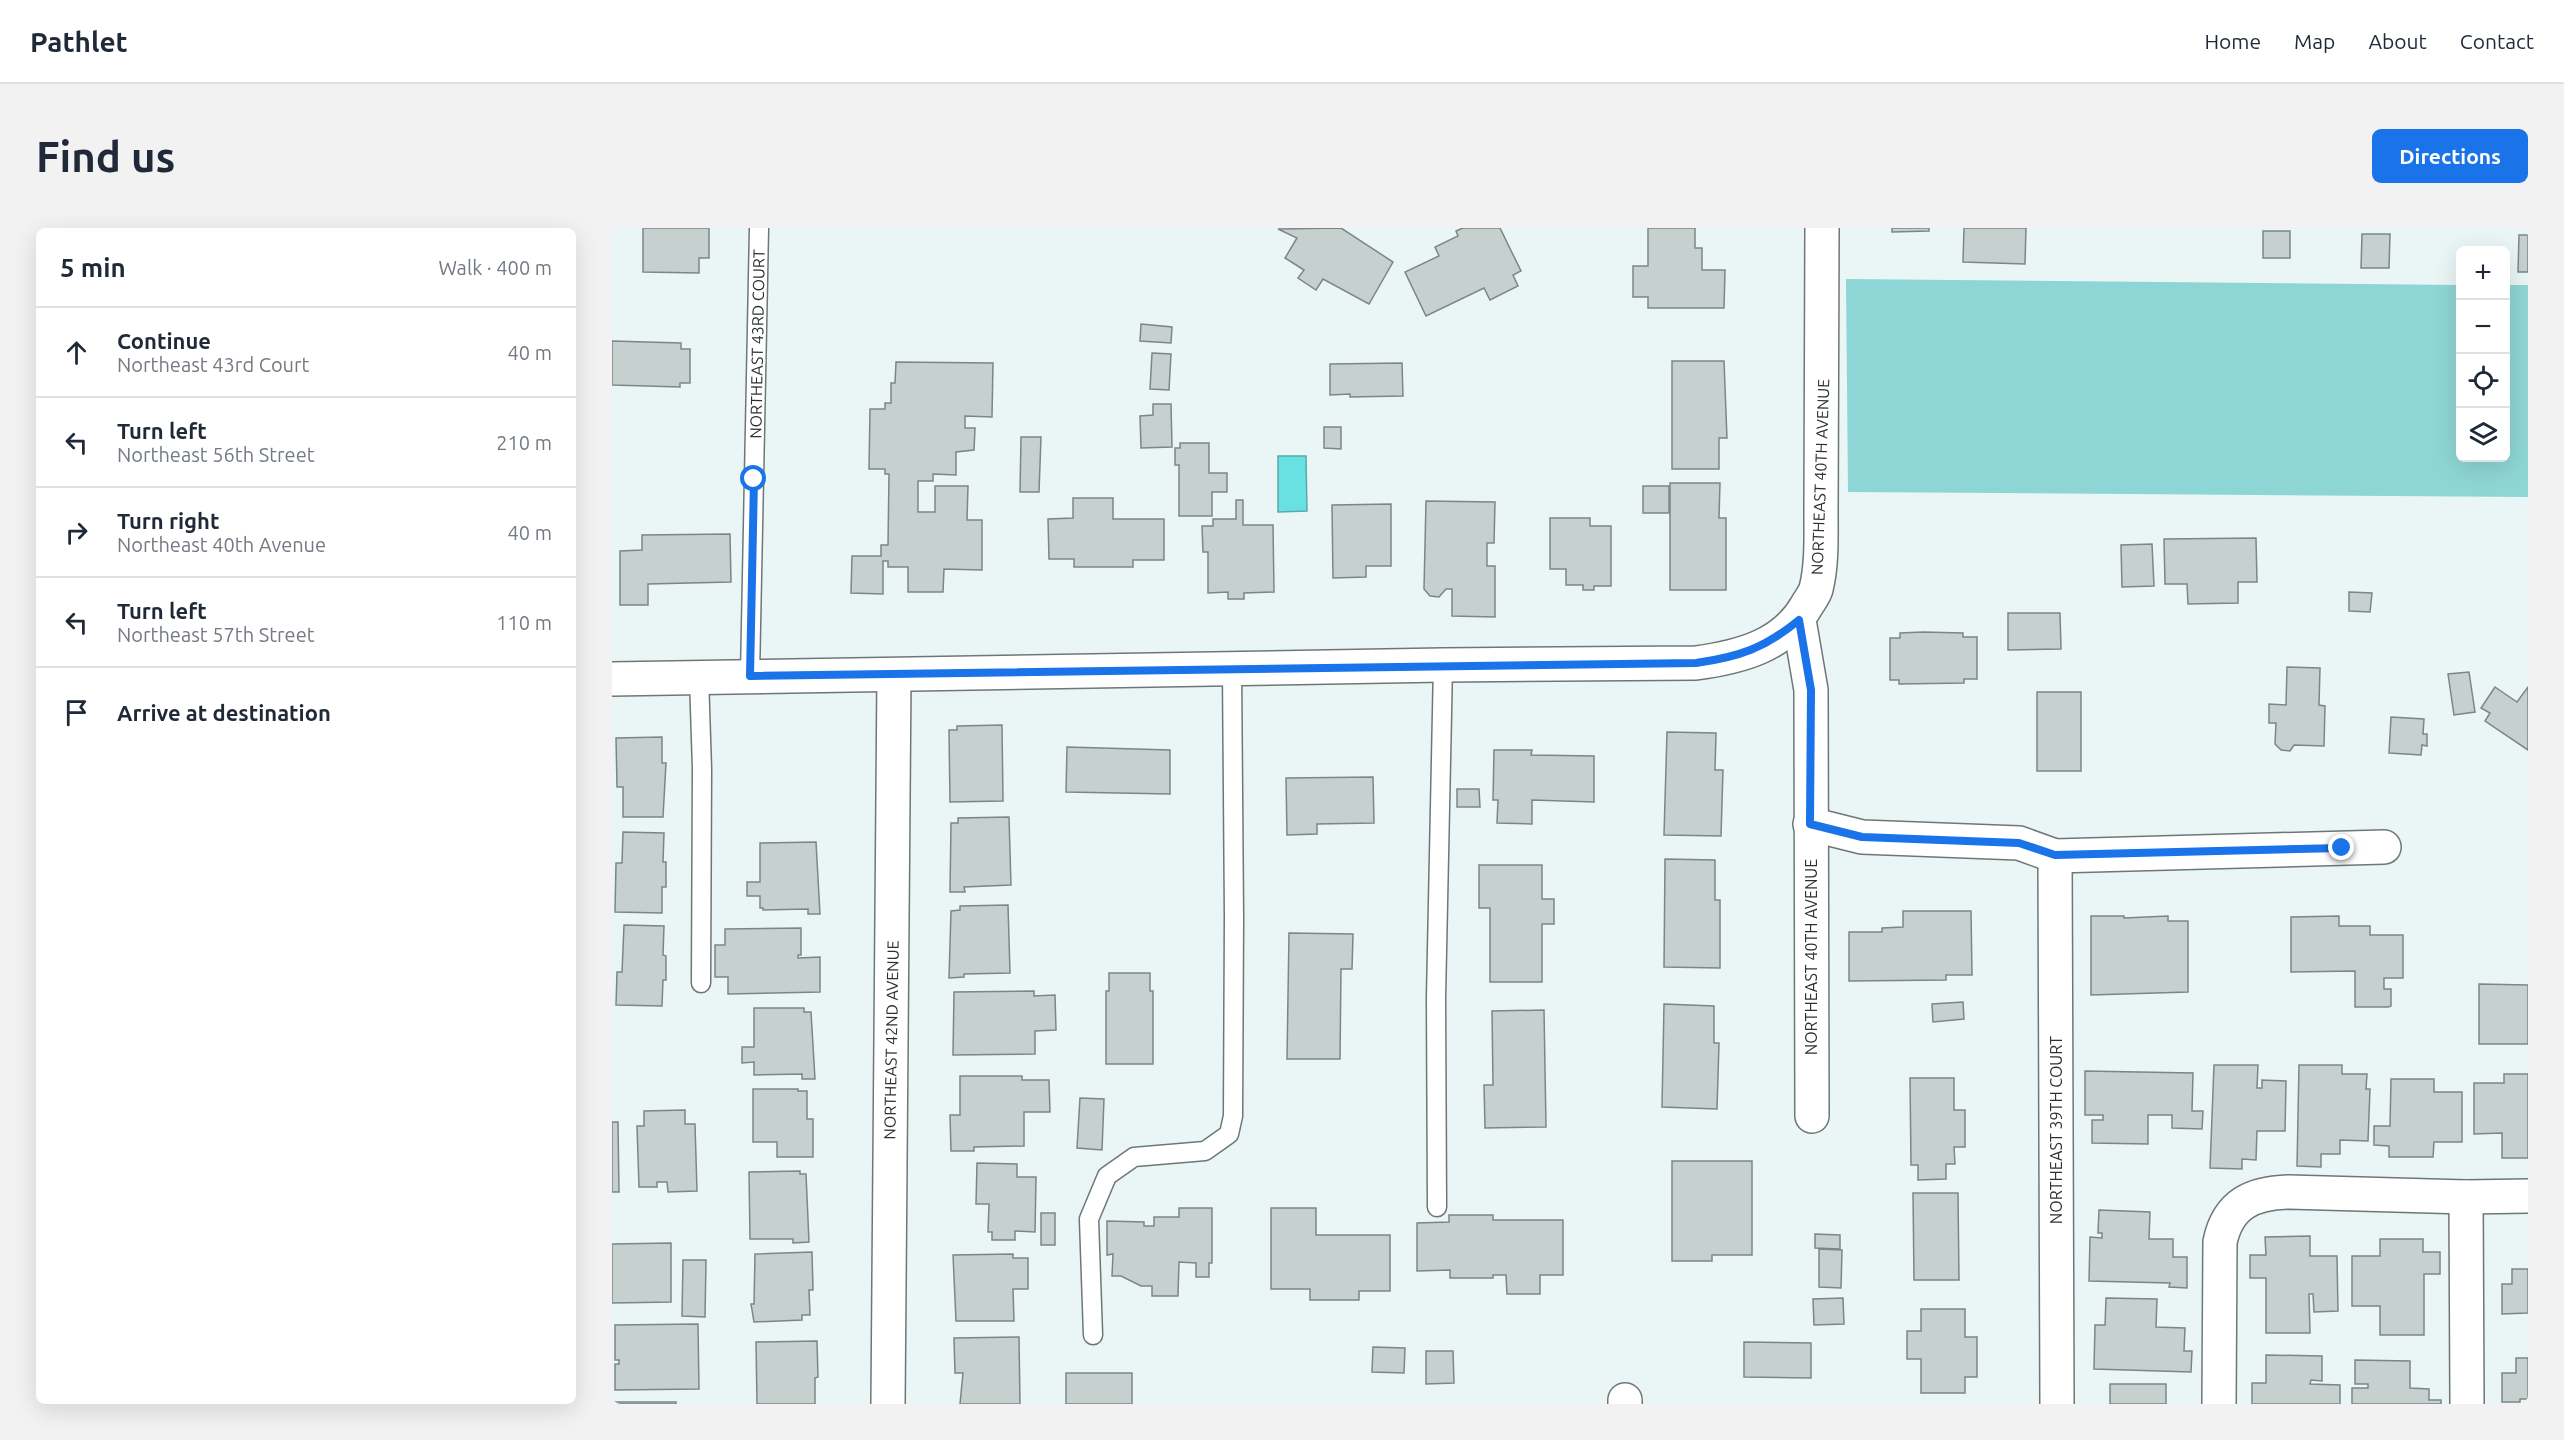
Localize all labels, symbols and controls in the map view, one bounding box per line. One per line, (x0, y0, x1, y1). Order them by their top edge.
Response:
text: Pathlet (30, 26, 128, 57)
text: Home (2204, 29, 2261, 53)
text: Map (2294, 29, 2335, 53)
text: About (2368, 29, 2427, 53)
text: Contact (2460, 29, 2534, 53)
button: Directions (2372, 129, 2528, 183)
text: Find us (36, 133, 175, 180)
map controls (2456, 246, 2510, 462)
button: + (2456, 246, 2510, 300)
street label: NORTHEAST 43RD COURT (746, 249, 768, 439)
text: 5 min (60, 253, 126, 282)
text: Walk · 400 m (439, 256, 552, 279)
button: − (2456, 300, 2510, 354)
text: Continue (117, 328, 211, 353)
icon: ahead (60, 336, 93, 369)
text: 40 m (508, 341, 552, 364)
text: Northeast 43rd Court (117, 353, 309, 376)
button: locate (2456, 354, 2510, 408)
street label: NORTHEAST 40TH AVENUE (1808, 379, 1832, 575)
button: layers (2456, 408, 2510, 462)
text: Turn left (117, 418, 207, 443)
icon: left (60, 426, 93, 459)
text: 210 m (496, 431, 552, 454)
text: Northeast 56th Street (117, 443, 315, 466)
route start (740, 465, 766, 491)
text: Turn right (117, 508, 219, 533)
icon: right (60, 516, 93, 549)
text: 40 m (508, 521, 552, 544)
text: Northeast 40th Avenue (117, 533, 326, 556)
text: Turn left (117, 598, 207, 623)
icon: left (60, 606, 93, 639)
text: 110 m (496, 611, 552, 634)
text: Northeast 57th Street (117, 623, 315, 646)
icon: arrive (60, 696, 93, 729)
text: Arrive at destination (117, 700, 331, 725)
route end (2328, 834, 2354, 860)
street label: NORTHEAST 40TH AVENUE (1802, 859, 1820, 1055)
street label: NORTHEAST 42ND AVENUE (880, 940, 902, 1140)
street label: NORTHEAST 39TH COURT (2047, 1036, 2065, 1224)

